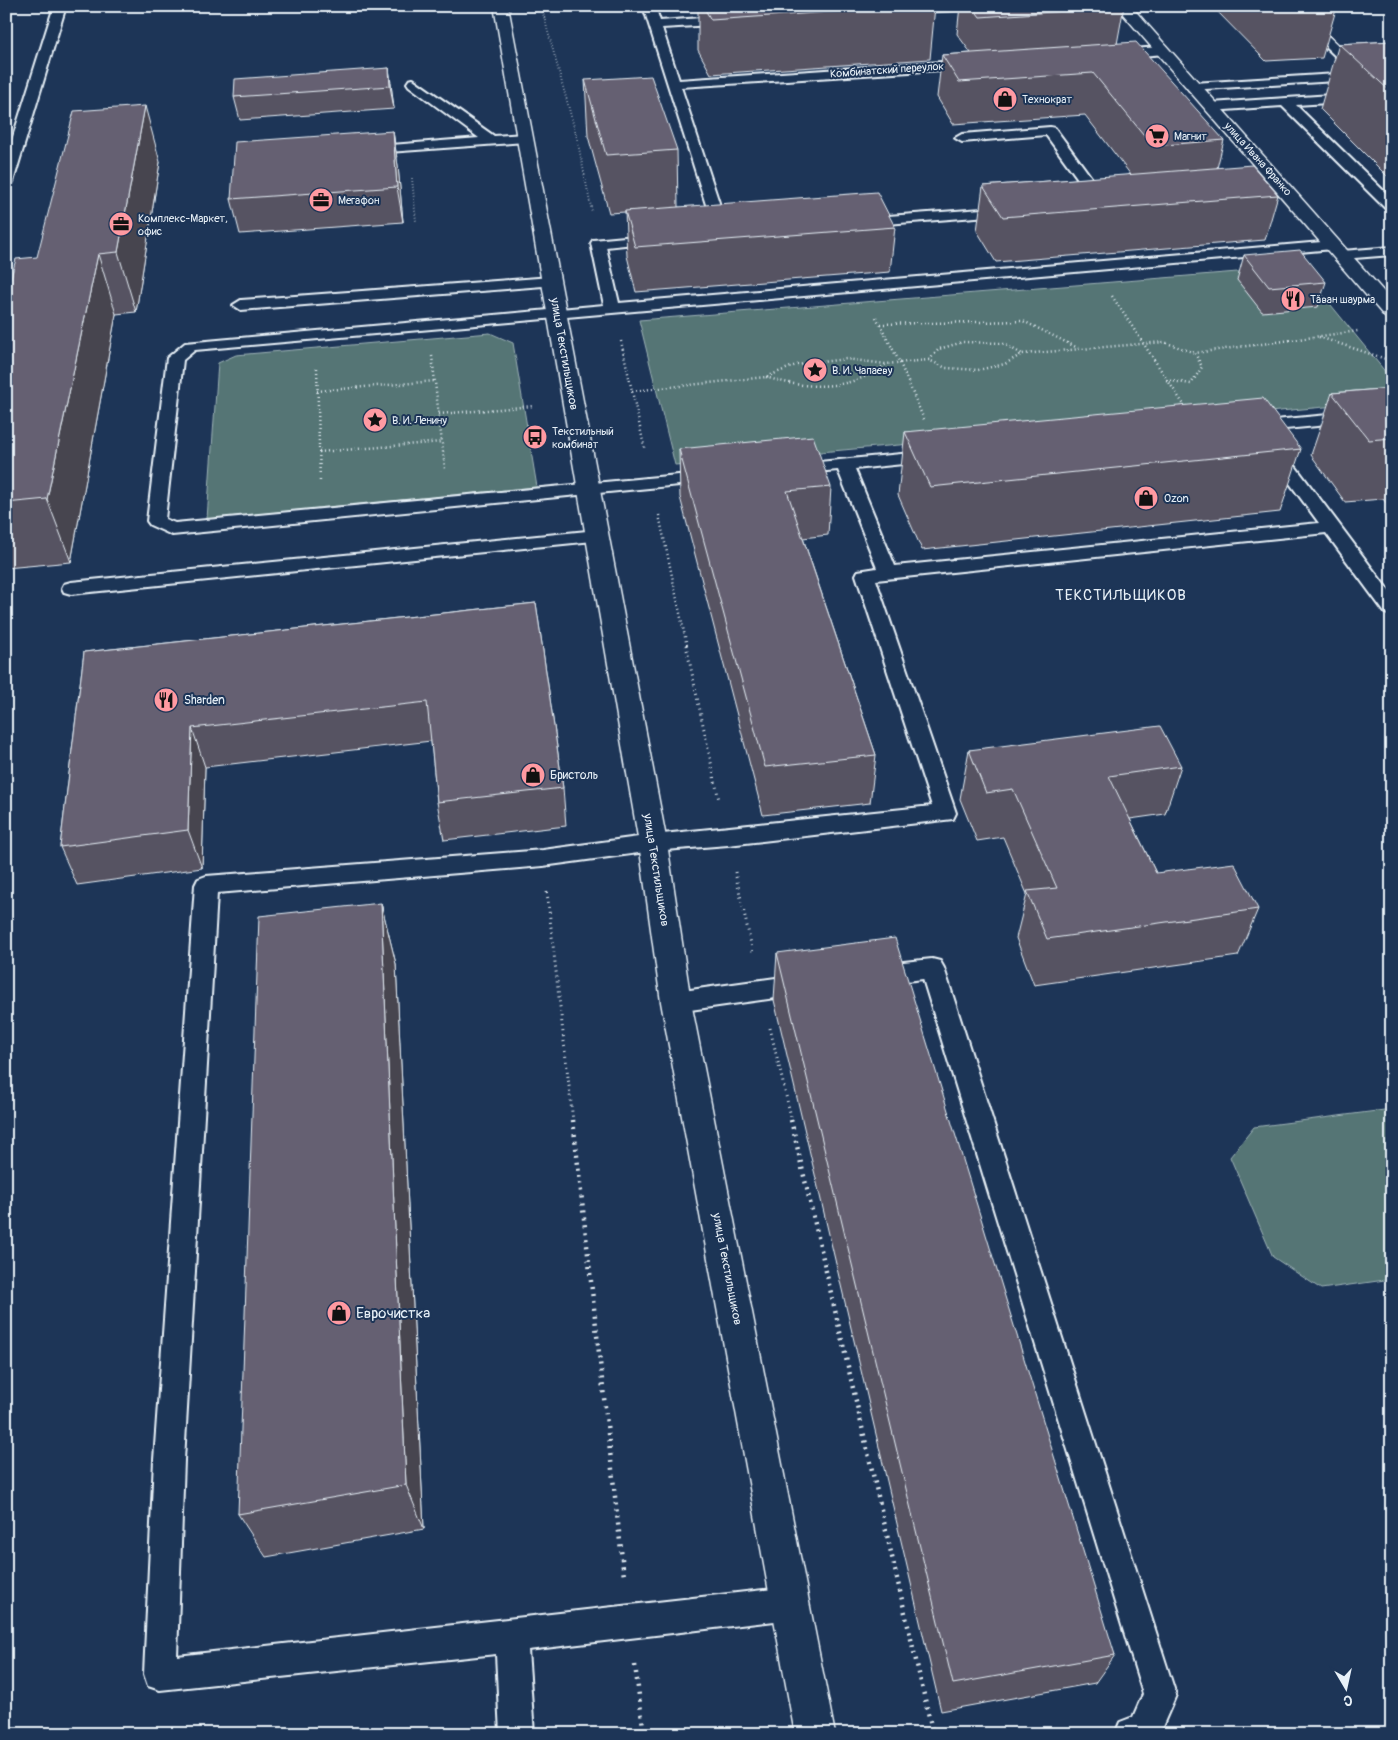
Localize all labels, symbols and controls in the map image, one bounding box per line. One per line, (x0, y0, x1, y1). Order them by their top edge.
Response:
street label: Комбинатский переулок (830, 60, 945, 80)
shop icon: Технократ (992, 86, 1018, 112)
place label: Технократ (1022, 93, 1072, 106)
street label: улица Ивана Франко (1221, 119, 1295, 199)
supermarket icon: Магнит (1144, 123, 1170, 149)
place label: Магнит (1174, 130, 1207, 143)
office icon: Мегафон (308, 187, 334, 213)
place label: Мегафон (338, 194, 379, 207)
office icon: Комплекс-Маркет, офис (108, 211, 134, 237)
place label: Комплекс-Маркет, офис (138, 212, 228, 238)
restaurant icon: Тӑван шаурма (1280, 286, 1306, 312)
place label: Тӑван шаурма (1310, 293, 1375, 306)
street label: улица Текстильщиков (547, 296, 581, 411)
place icon: В. И. Чапаеву (802, 357, 828, 383)
place label: В. И. Чапаеву (832, 364, 893, 377)
place icon: В. И. Ленину (362, 407, 388, 433)
place label: В. И. Ленину (392, 414, 447, 427)
bus stop icon: Текстильный комбинат (522, 424, 548, 450)
place label: Текстильный комбинат (552, 425, 614, 451)
shop icon: Ozon (1133, 485, 1159, 511)
place label: Ozon (1164, 492, 1189, 505)
district label: ТЕКСТИЛЬЩИКОВ (1055, 586, 1187, 605)
restaurant icon: Sharden (153, 687, 179, 713)
place label: Sharden (184, 693, 225, 708)
shop icon: Бристоль (520, 762, 546, 788)
place label: Бристоль (550, 768, 598, 783)
street label: улица Текстильщиков (640, 812, 672, 927)
street label: улица Текстильщиков (709, 1211, 745, 1326)
shop icon: Еврочистка (326, 1300, 352, 1326)
place label: Еврочистка (356, 1304, 430, 1323)
north arrow (1320, 1662, 1370, 1712)
text: С (1342, 1691, 1354, 1709)

